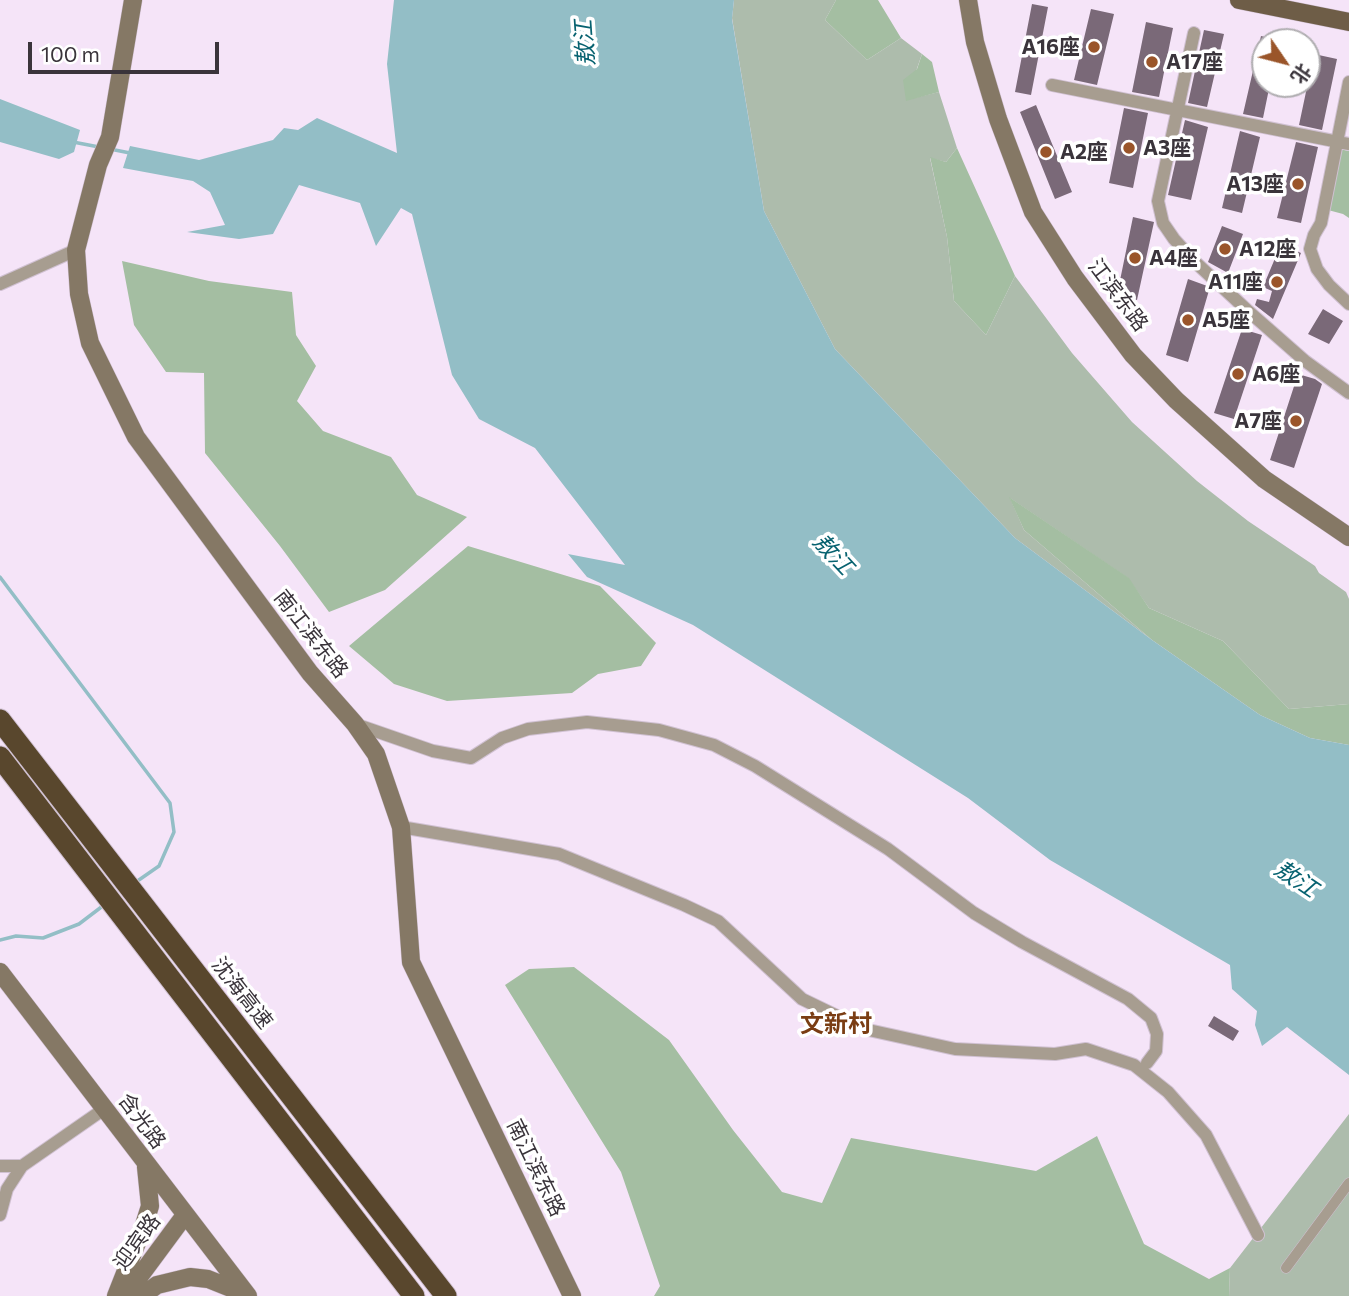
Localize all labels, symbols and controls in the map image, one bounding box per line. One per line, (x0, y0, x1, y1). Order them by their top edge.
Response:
water label: 敖江 (570, 19, 600, 67)
scale bar (32, 28, 222, 72)
north arrow (1251, 28, 1321, 98)
place label: A16座 (1021, 34, 1080, 60)
marker: A16座 (1086, 39, 1102, 55)
text: 100 m (41, 41, 100, 66)
place label: A17座 (1166, 49, 1223, 75)
marker: A17座 (1144, 54, 1160, 70)
text: 北 (1287, 60, 1317, 89)
place label: A3座 (1143, 135, 1191, 161)
place label: A2座 (1060, 139, 1108, 165)
marker: A3座 (1121, 140, 1137, 156)
marker: A2座 (1038, 144, 1054, 160)
place label: A13座 (1226, 171, 1284, 197)
marker: A13座 (1290, 176, 1306, 192)
place label: A12座 (1239, 236, 1297, 262)
marker: A12座 (1217, 241, 1233, 257)
place label: A4座 (1149, 245, 1198, 271)
marker: A4座 (1127, 250, 1143, 266)
street label: 江滨东路 (1083, 254, 1153, 336)
place label: A11座 (1208, 269, 1263, 295)
marker: A11座 (1269, 274, 1285, 290)
place label: A5座 (1202, 307, 1250, 333)
marker: A5座 (1180, 312, 1196, 328)
place label: A6座 (1252, 361, 1300, 387)
marker: A6座 (1230, 366, 1246, 382)
place label: A7座 (1234, 408, 1282, 434)
marker: A7座 (1288, 413, 1304, 429)
water label: 敖江 (807, 528, 859, 580)
street label: 南江滨东路 (269, 585, 353, 683)
water label: 敖江 (1269, 855, 1323, 903)
street label: 沈海高速 (206, 952, 278, 1034)
district label: 文新村 (800, 1010, 872, 1038)
street label: 含光路 (113, 1088, 171, 1154)
street label: 南江滨东路 (502, 1115, 570, 1221)
street label: 迎宾路 (108, 1209, 166, 1275)

